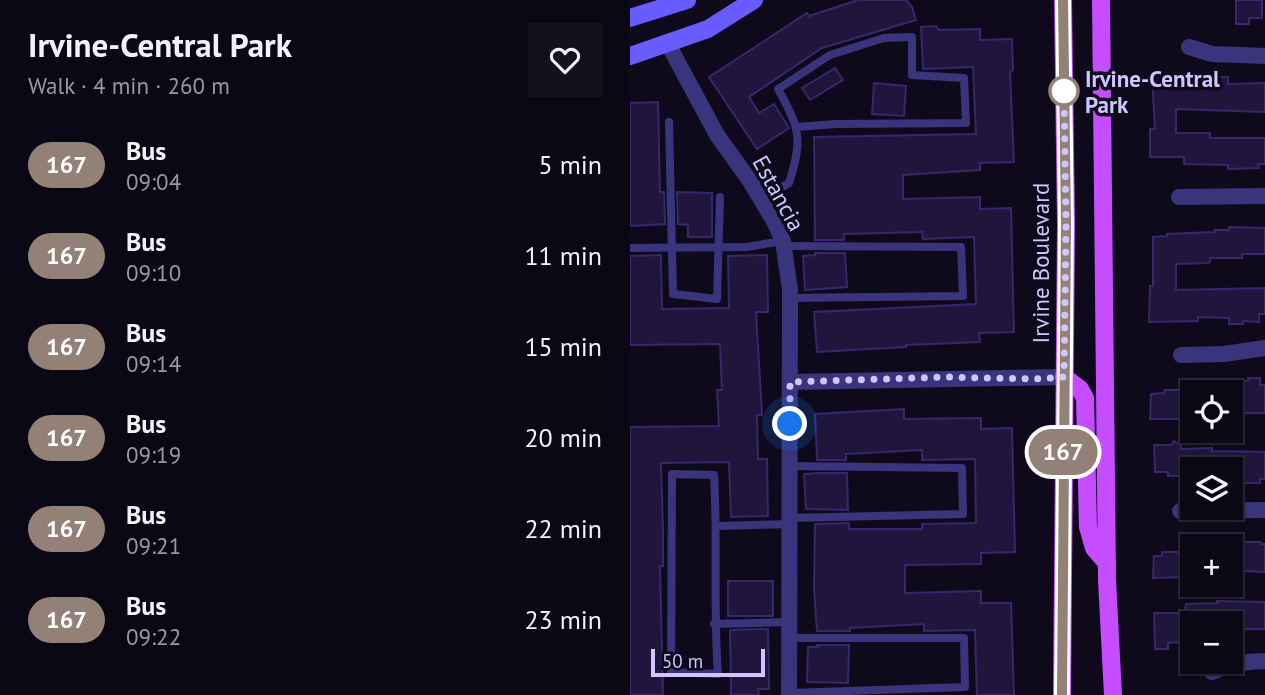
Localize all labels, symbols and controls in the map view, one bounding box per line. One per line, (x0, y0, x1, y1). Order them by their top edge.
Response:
text: Irvine-Central Park (28, 23, 292, 66)
button: heart (528, 23, 602, 97)
place label: Irvine-Central Park (1085, 64, 1220, 119)
text: Walk · 4 min · 260 m (28, 71, 230, 100)
marker: Irvine-Central Park (1049, 76, 1079, 106)
text: Bus (126, 134, 166, 167)
text: 5 min (539, 148, 602, 181)
text: 167 (46, 149, 87, 180)
street label: Estancia (747, 150, 811, 236)
text: 09:04 (126, 167, 181, 196)
street label: Irvine Boulevard (1026, 183, 1055, 343)
text: Bus (126, 225, 166, 258)
text: 11 min (524, 239, 602, 272)
text: 167 (46, 240, 87, 271)
text: 09:10 (126, 258, 181, 287)
text: Bus (126, 316, 166, 349)
text: 15 min (524, 330, 602, 363)
text: 167 (46, 331, 87, 362)
text: 09:14 (126, 349, 181, 378)
map controls (1180, 380, 1243, 674)
button: locate (1180, 380, 1243, 443)
your location (772, 406, 807, 441)
text: Bus (126, 407, 166, 440)
text: 20 min (524, 421, 602, 454)
text: 167 (46, 422, 87, 453)
line badge: 167 (1023, 429, 1103, 475)
text: 167 (1043, 436, 1083, 467)
text: 09:19 (126, 440, 181, 469)
button: layers (1180, 457, 1243, 520)
text: Bus (126, 498, 166, 531)
text: 22 min (524, 512, 602, 545)
text: 167 (46, 513, 87, 544)
text: 09:21 (126, 531, 181, 560)
button: + (1180, 534, 1243, 597)
text: Bus (126, 589, 166, 622)
text: 23 min (524, 603, 602, 636)
text: 167 (46, 604, 87, 635)
button: − (1180, 611, 1243, 674)
text: 09:22 (126, 622, 181, 651)
scale bar (651, 646, 765, 678)
text: 50 m (662, 649, 703, 673)

